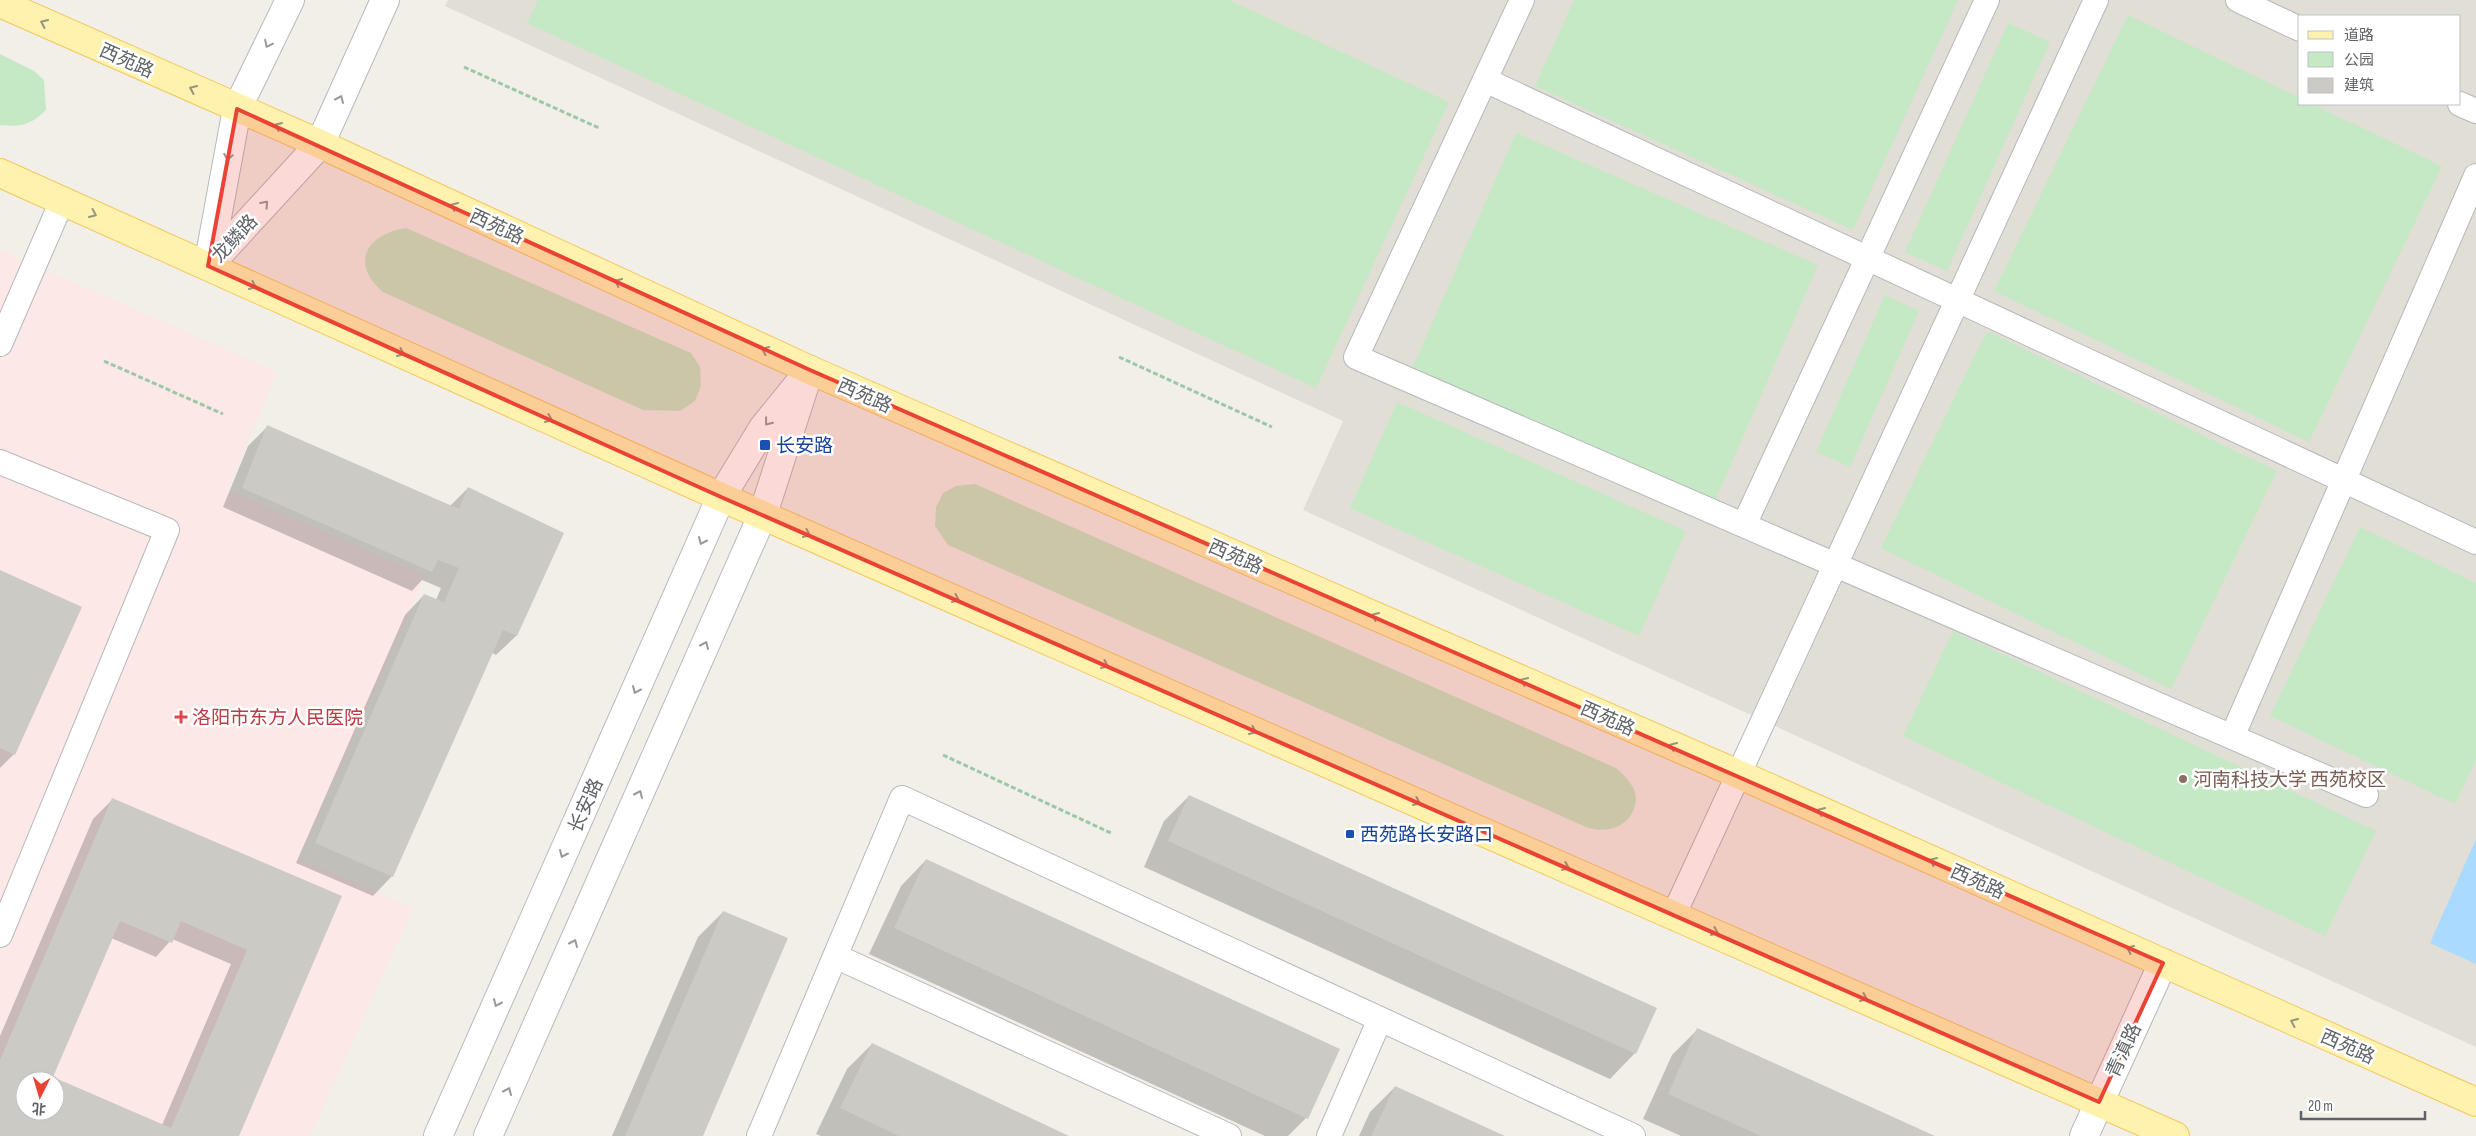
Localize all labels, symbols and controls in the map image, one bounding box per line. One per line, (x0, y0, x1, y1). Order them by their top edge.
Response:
legend (2298, 15, 2461, 105)
one-way arrow (40, 18, 49, 29)
text: 道路 (2344, 26, 2374, 45)
street label: 西苑路 (96, 39, 157, 83)
one-way arrow (264, 39, 275, 48)
text: 公园 (2344, 51, 2374, 70)
text: 建筑 (2344, 76, 2374, 95)
one-way arrow (189, 85, 198, 95)
one-way arrow (333, 95, 344, 104)
one-way arrow (274, 122, 283, 133)
one-way arrow (224, 152, 234, 161)
one-way arrow (259, 201, 268, 210)
one-way arrow (451, 202, 460, 212)
street label: 西苑路 (466, 205, 527, 250)
one-way arrow (88, 208, 97, 219)
street label: 龙鳞路 (207, 210, 263, 268)
one-way arrow (614, 277, 623, 288)
one-way arrow (248, 280, 257, 290)
one-way arrow (396, 346, 405, 357)
one-way arrow (761, 346, 770, 356)
street label: 西苑路 (834, 374, 895, 418)
one-way arrow (544, 413, 553, 424)
one-way arrow (766, 416, 774, 425)
place label: 长安路 (776, 435, 833, 458)
marker: 长安路 (758, 438, 772, 452)
one-way arrow (802, 527, 811, 538)
street label: 西苑路 (1205, 535, 1266, 579)
one-way arrow (697, 536, 708, 545)
one-way arrow (951, 593, 960, 604)
one-way arrow (1371, 612, 1380, 623)
one-way arrow (698, 641, 709, 650)
one-way arrow (1100, 659, 1109, 669)
one-way arrow (1520, 676, 1529, 687)
one-way arrow (631, 685, 642, 694)
street label: 西苑路 (1577, 697, 1638, 741)
place label: 洛阳市东方人民医院 (192, 707, 363, 730)
marker: 洛阳市东方人民医院 (174, 710, 188, 724)
one-way arrow (1248, 724, 1257, 735)
one-way arrow (1669, 741, 1678, 752)
place label: 河南科技大学 西苑校区 (2193, 769, 2386, 792)
marker: 河南科技大学 西苑校区 (2177, 773, 2189, 785)
street label: 长安路 (564, 775, 608, 836)
one-way arrow (633, 790, 644, 799)
one-way arrow (1412, 796, 1421, 807)
one-way arrow (1817, 807, 1826, 818)
place label: 西苑路长安路口 (1360, 824, 1493, 847)
marker: 西苑路长安路口 (1344, 828, 1356, 840)
one-way arrow (558, 849, 569, 858)
one-way arrow (1929, 857, 1938, 868)
street label: 西苑路 (1947, 860, 2008, 904)
one-way arrow (1561, 861, 1570, 872)
one-way arrow (1710, 926, 1719, 937)
one-way arrow (567, 939, 578, 948)
one-way arrow (2126, 944, 2135, 955)
one-way arrow (1859, 991, 1868, 1002)
one-way arrow (493, 998, 504, 1007)
one-way arrow (2290, 1017, 2299, 1028)
street label: 青滇路 (2102, 1020, 2147, 1081)
street label: 西苑路 (2317, 1025, 2378, 1069)
north arrow (15, 1071, 65, 1121)
one-way arrow (502, 1087, 513, 1096)
scale bar (2301, 1088, 2425, 1120)
text: 20 m (2308, 1097, 2333, 1116)
text: 北 (31, 1099, 47, 1118)

